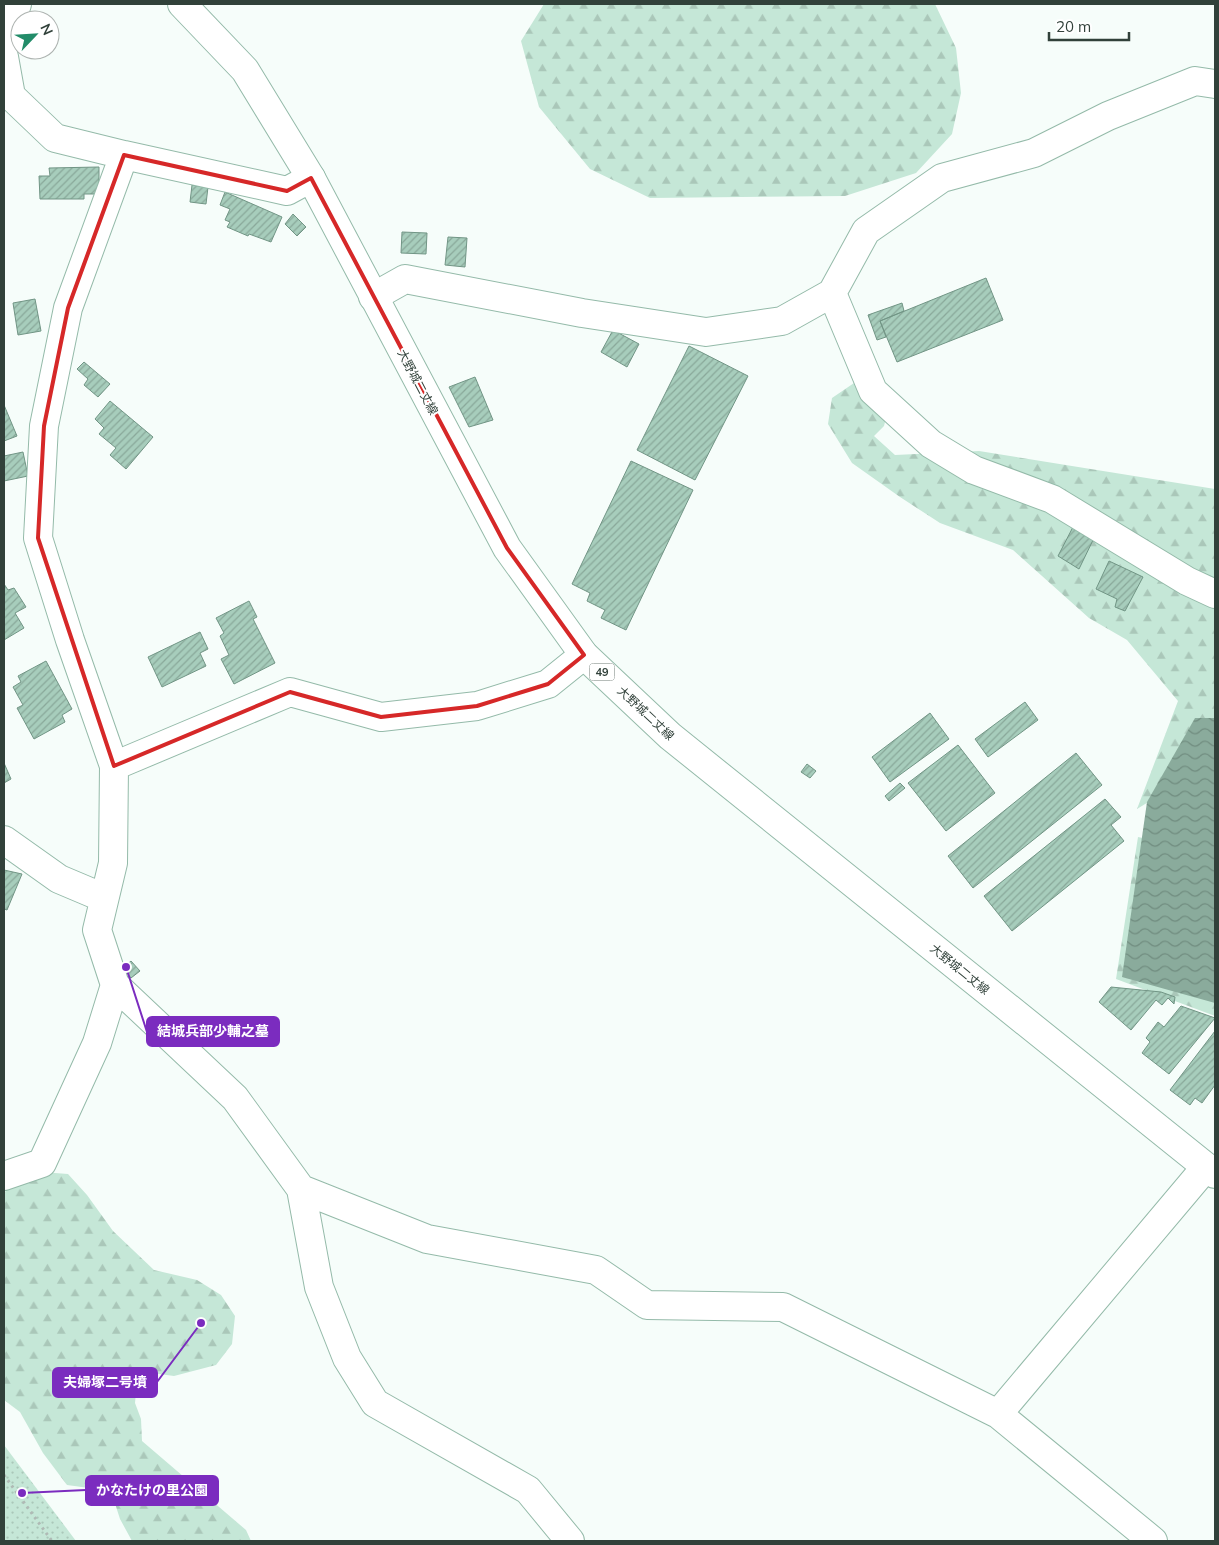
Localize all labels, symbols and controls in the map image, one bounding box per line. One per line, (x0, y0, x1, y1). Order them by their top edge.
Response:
north arrow (10, 10, 60, 60)
scale bar (1049, 10, 1129, 42)
text: 20 m (1056, 17, 1091, 36)
text: N (36, 21, 57, 38)
street label: 大野城二丈線 (394, 347, 442, 417)
road number: 49 (590, 664, 614, 680)
street label: 大野城二丈線 (615, 683, 677, 743)
street label: 大野城二丈線 (927, 941, 993, 997)
callout: 結城兵部少輔之墓 (147, 1017, 279, 1046)
text: 結城兵部少輔之墓 (157, 1022, 269, 1040)
callout: 夫婦塚二号墳 (53, 1368, 157, 1397)
text: 夫婦塚二号墳 (63, 1373, 147, 1391)
callout: かなたけの里公園 (86, 1476, 218, 1505)
text: かなたけの里公園 (96, 1481, 208, 1499)

